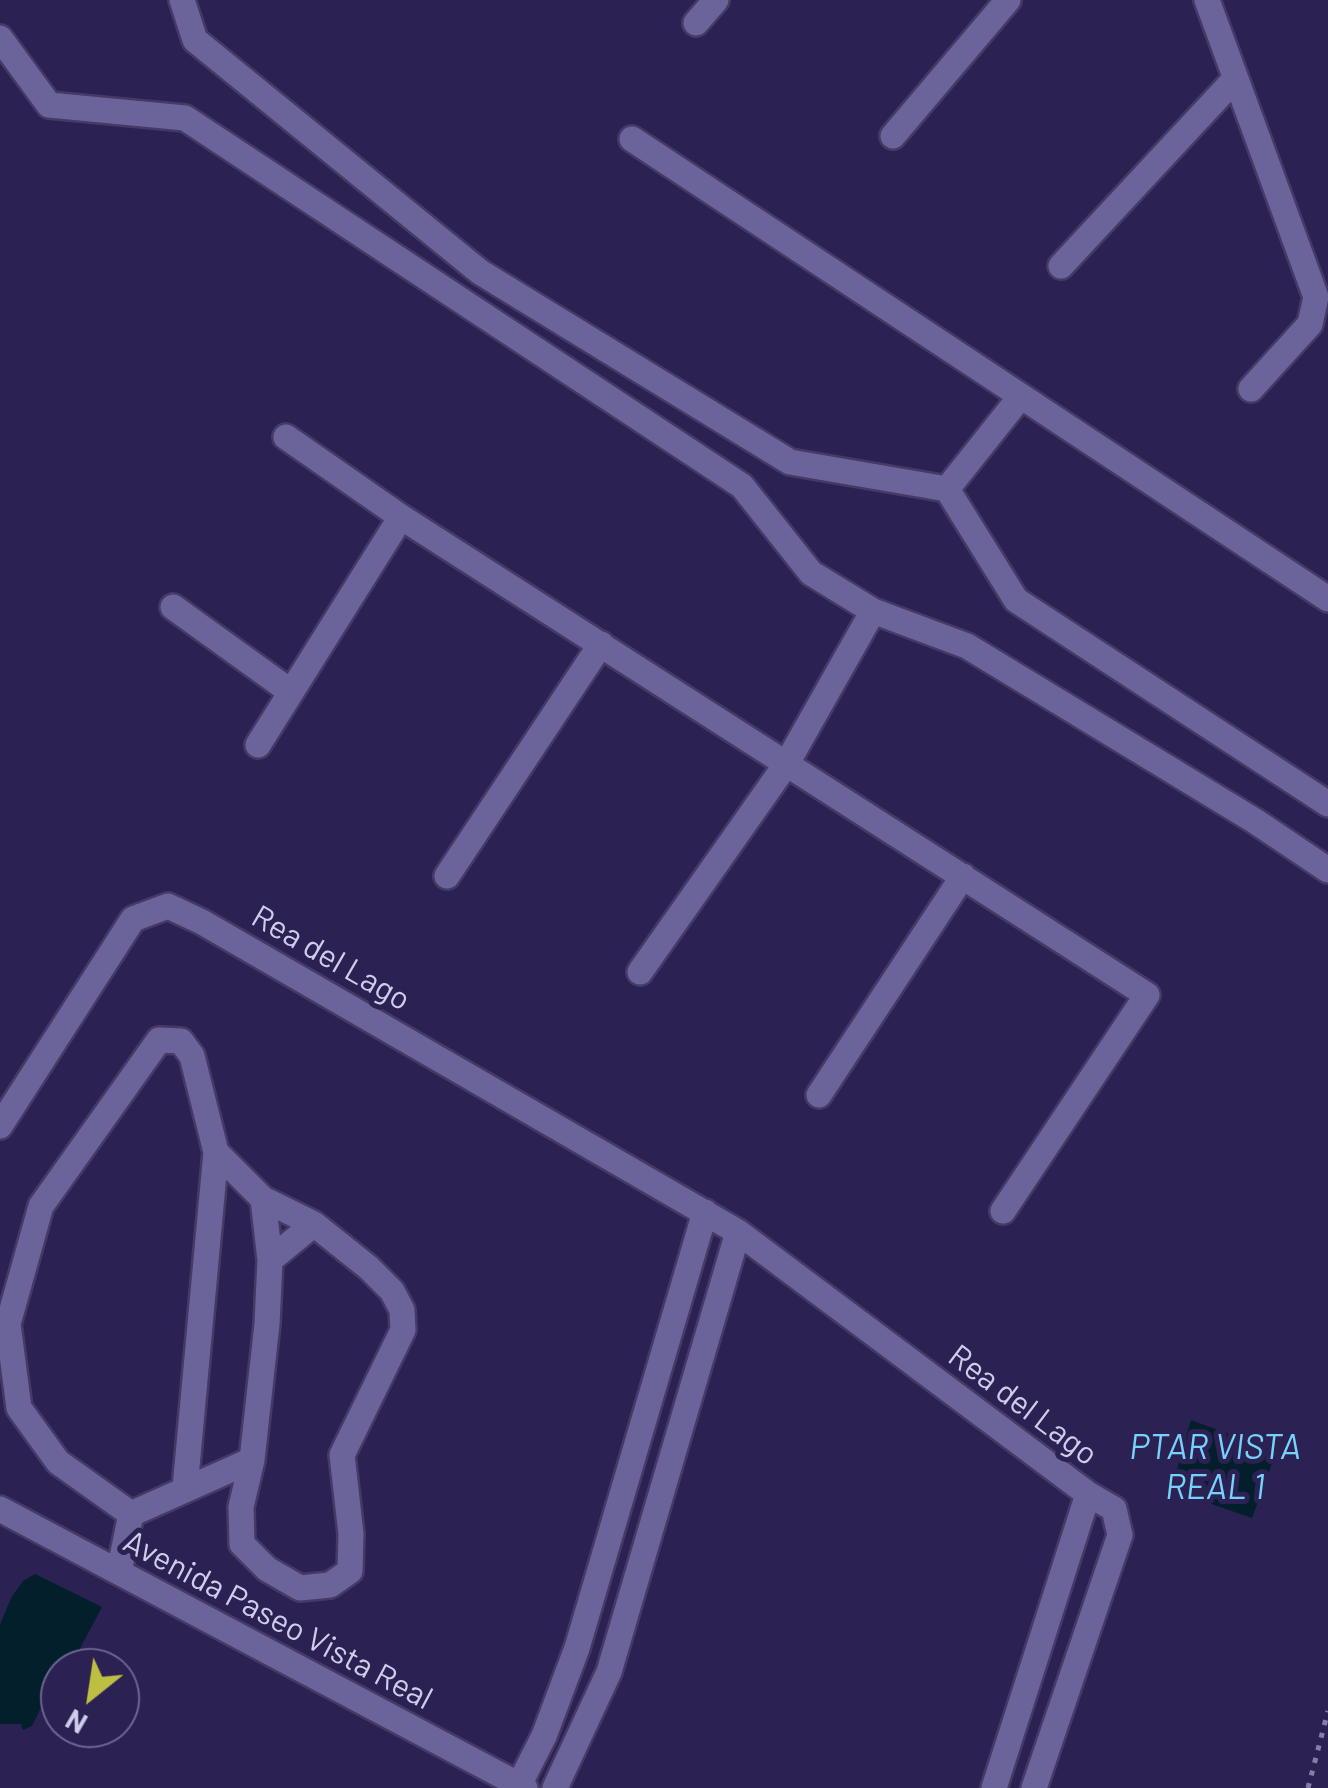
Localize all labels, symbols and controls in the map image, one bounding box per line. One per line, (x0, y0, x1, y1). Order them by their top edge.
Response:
street label: Rea del Lago (245, 897, 417, 1019)
street label: Rea del Lago (941, 1337, 1105, 1473)
water label: PTAR VISTA REAL 1 (1129, 1426, 1301, 1508)
street label: Avenida Paseo Vista Real (117, 1522, 439, 1718)
north arrow (40, 1648, 140, 1748)
text: N (59, 1703, 93, 1742)

